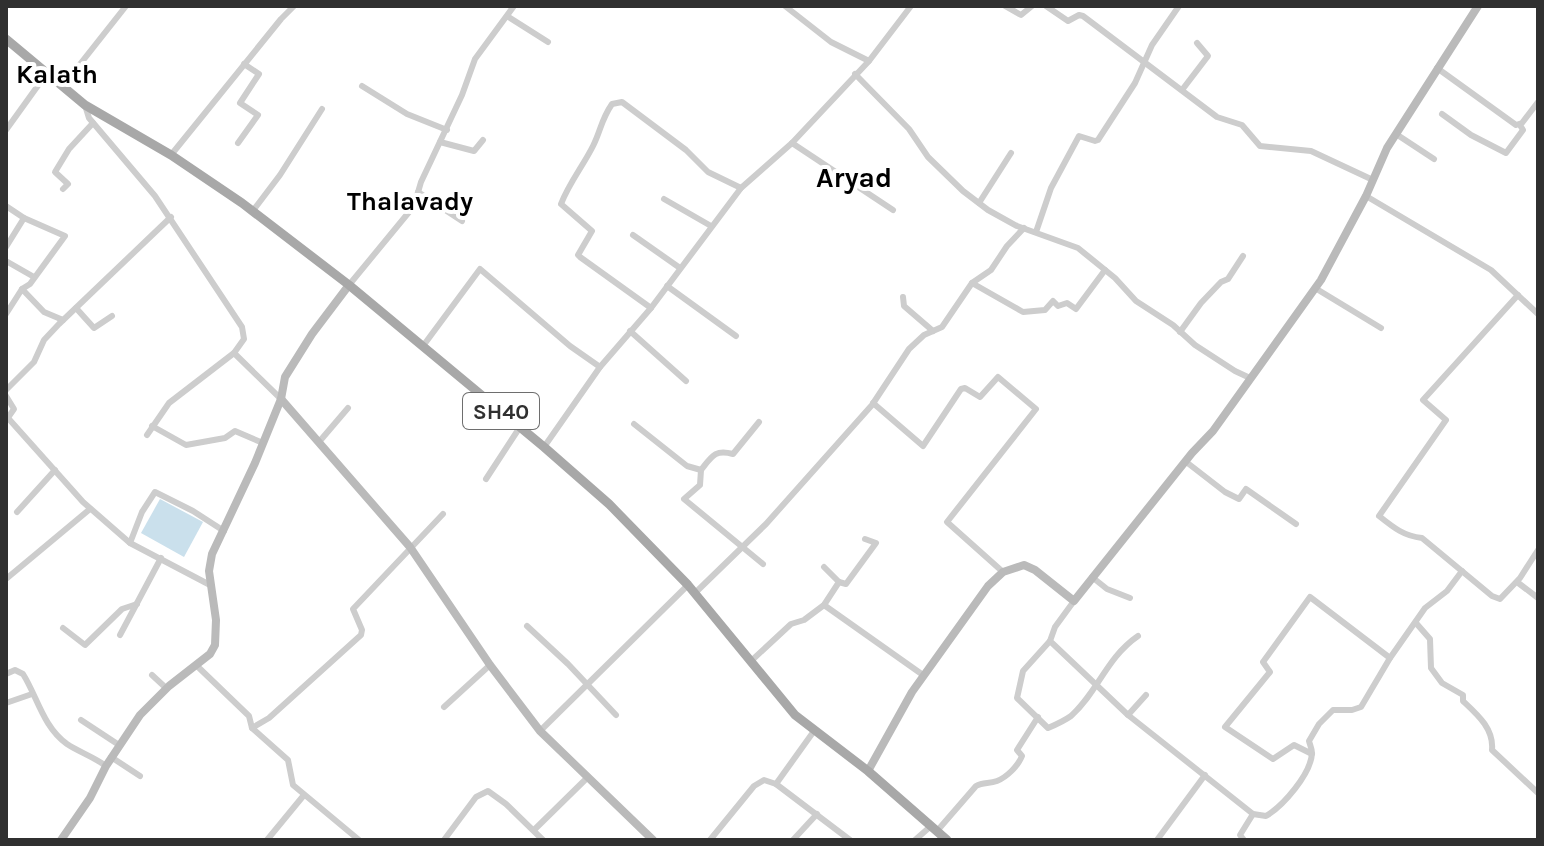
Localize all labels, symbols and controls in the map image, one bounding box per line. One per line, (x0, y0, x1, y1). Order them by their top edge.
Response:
district label: Kalath (16, 59, 98, 90)
district label: Aryad (816, 161, 892, 194)
district label: Thalavady (347, 186, 473, 217)
road number: SH40 (463, 393, 539, 429)

